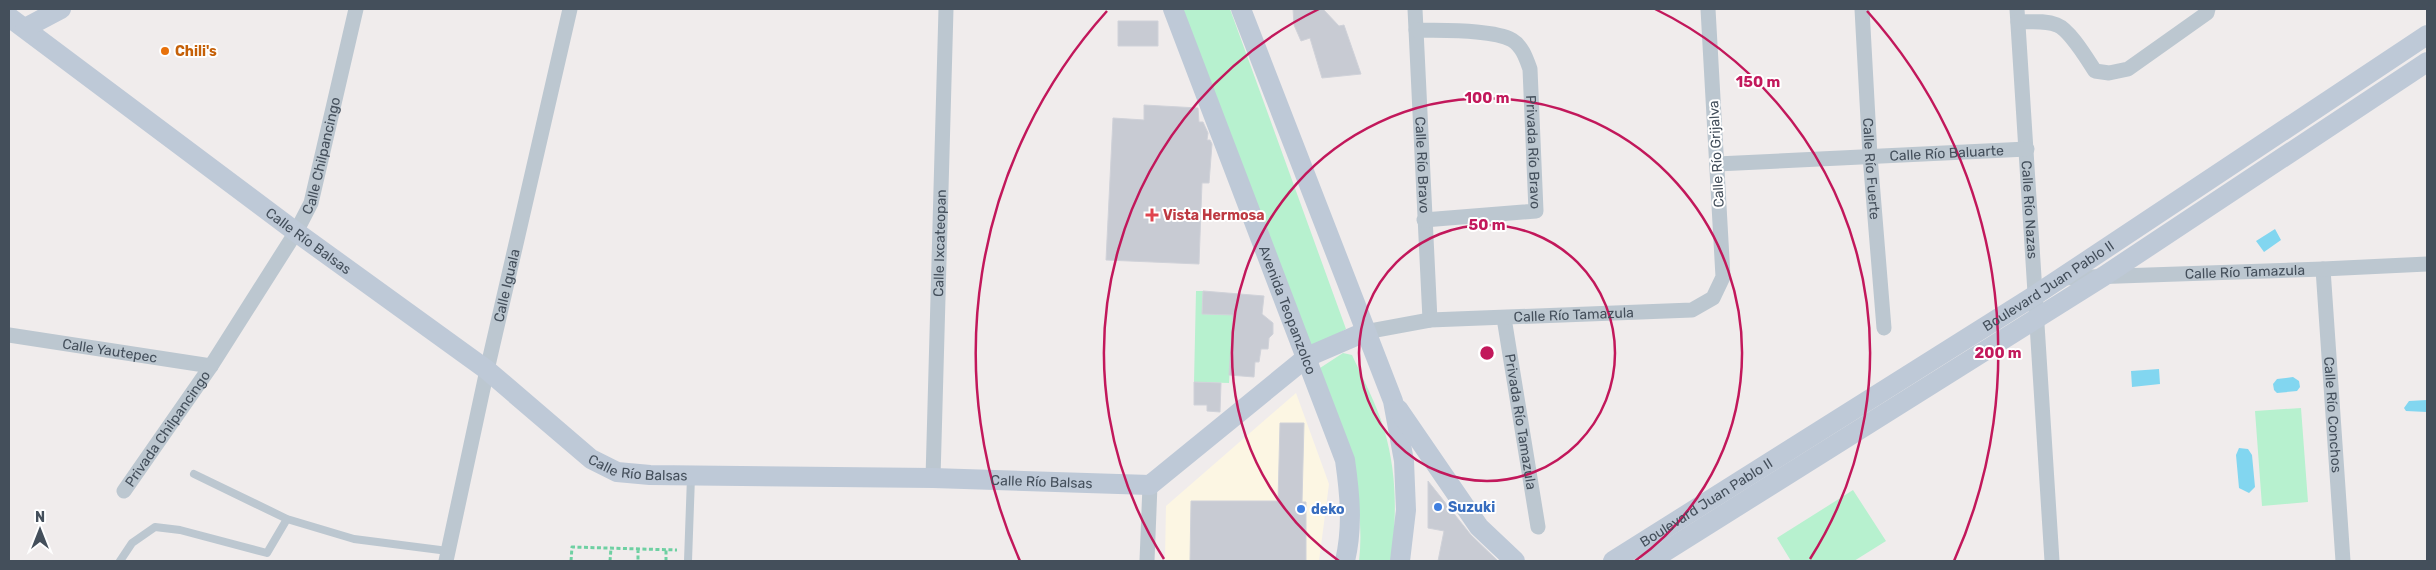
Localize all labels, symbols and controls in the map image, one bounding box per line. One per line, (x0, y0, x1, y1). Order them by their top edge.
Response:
place label: Chili's (175, 43, 217, 60)
marker: Chili's (159, 45, 171, 57)
text: 150 m (1736, 73, 1780, 91)
text: 100 m (1465, 89, 1509, 107)
street label: Calle Chilpancingo (298, 95, 344, 218)
street label: Privada Río Bravo (1522, 95, 1544, 209)
street label: Calle Río Grijalva (1705, 100, 1728, 208)
street label: Calle Río Bravo (1411, 116, 1433, 214)
street label: Calle Río Fuerte (1859, 117, 1883, 221)
street label: Calle Río Baluarte (1889, 142, 2005, 165)
street label: Calle Río Nazas (2018, 160, 2041, 259)
street label: Calle Ixcateopan (930, 189, 950, 297)
street label: Calle Río Balsas (262, 204, 354, 278)
place label: Vista Hermosa (1163, 207, 1265, 224)
marker: Vista Hermosa (1145, 208, 1159, 222)
text: 50 m (1469, 216, 1505, 234)
street label: Boulevard Juan Pablo II (1980, 237, 2117, 335)
street label: Avenida Teopanzolco (1255, 243, 1320, 377)
street label: Calle Iguala (490, 247, 524, 324)
street label: Calle Río Tamazula (2184, 262, 2305, 283)
street label: Calle Río Tamazula (1513, 304, 1634, 326)
street label: Calle Yautepec (61, 335, 159, 367)
centre of rings (1478, 344, 1496, 362)
text: 200 m (1974, 344, 2022, 362)
street label: Privada Río Tamazula (1501, 352, 1540, 491)
street label: Calle Río Conchos (2320, 356, 2345, 473)
street label: Privada Chilpancingo (122, 368, 214, 490)
street label: Calle Río Balsas (585, 451, 688, 484)
street label: Boulevard Juan Pablo II (1637, 455, 1776, 551)
street label: Calle Río Balsas (990, 472, 1093, 492)
place label: Suzuki (1448, 499, 1495, 516)
place label: deko (1311, 501, 1345, 518)
marker: Suzuki (1432, 501, 1444, 513)
marker: deko (1295, 503, 1307, 515)
north arrow (15, 505, 65, 555)
text: N (35, 509, 45, 526)

